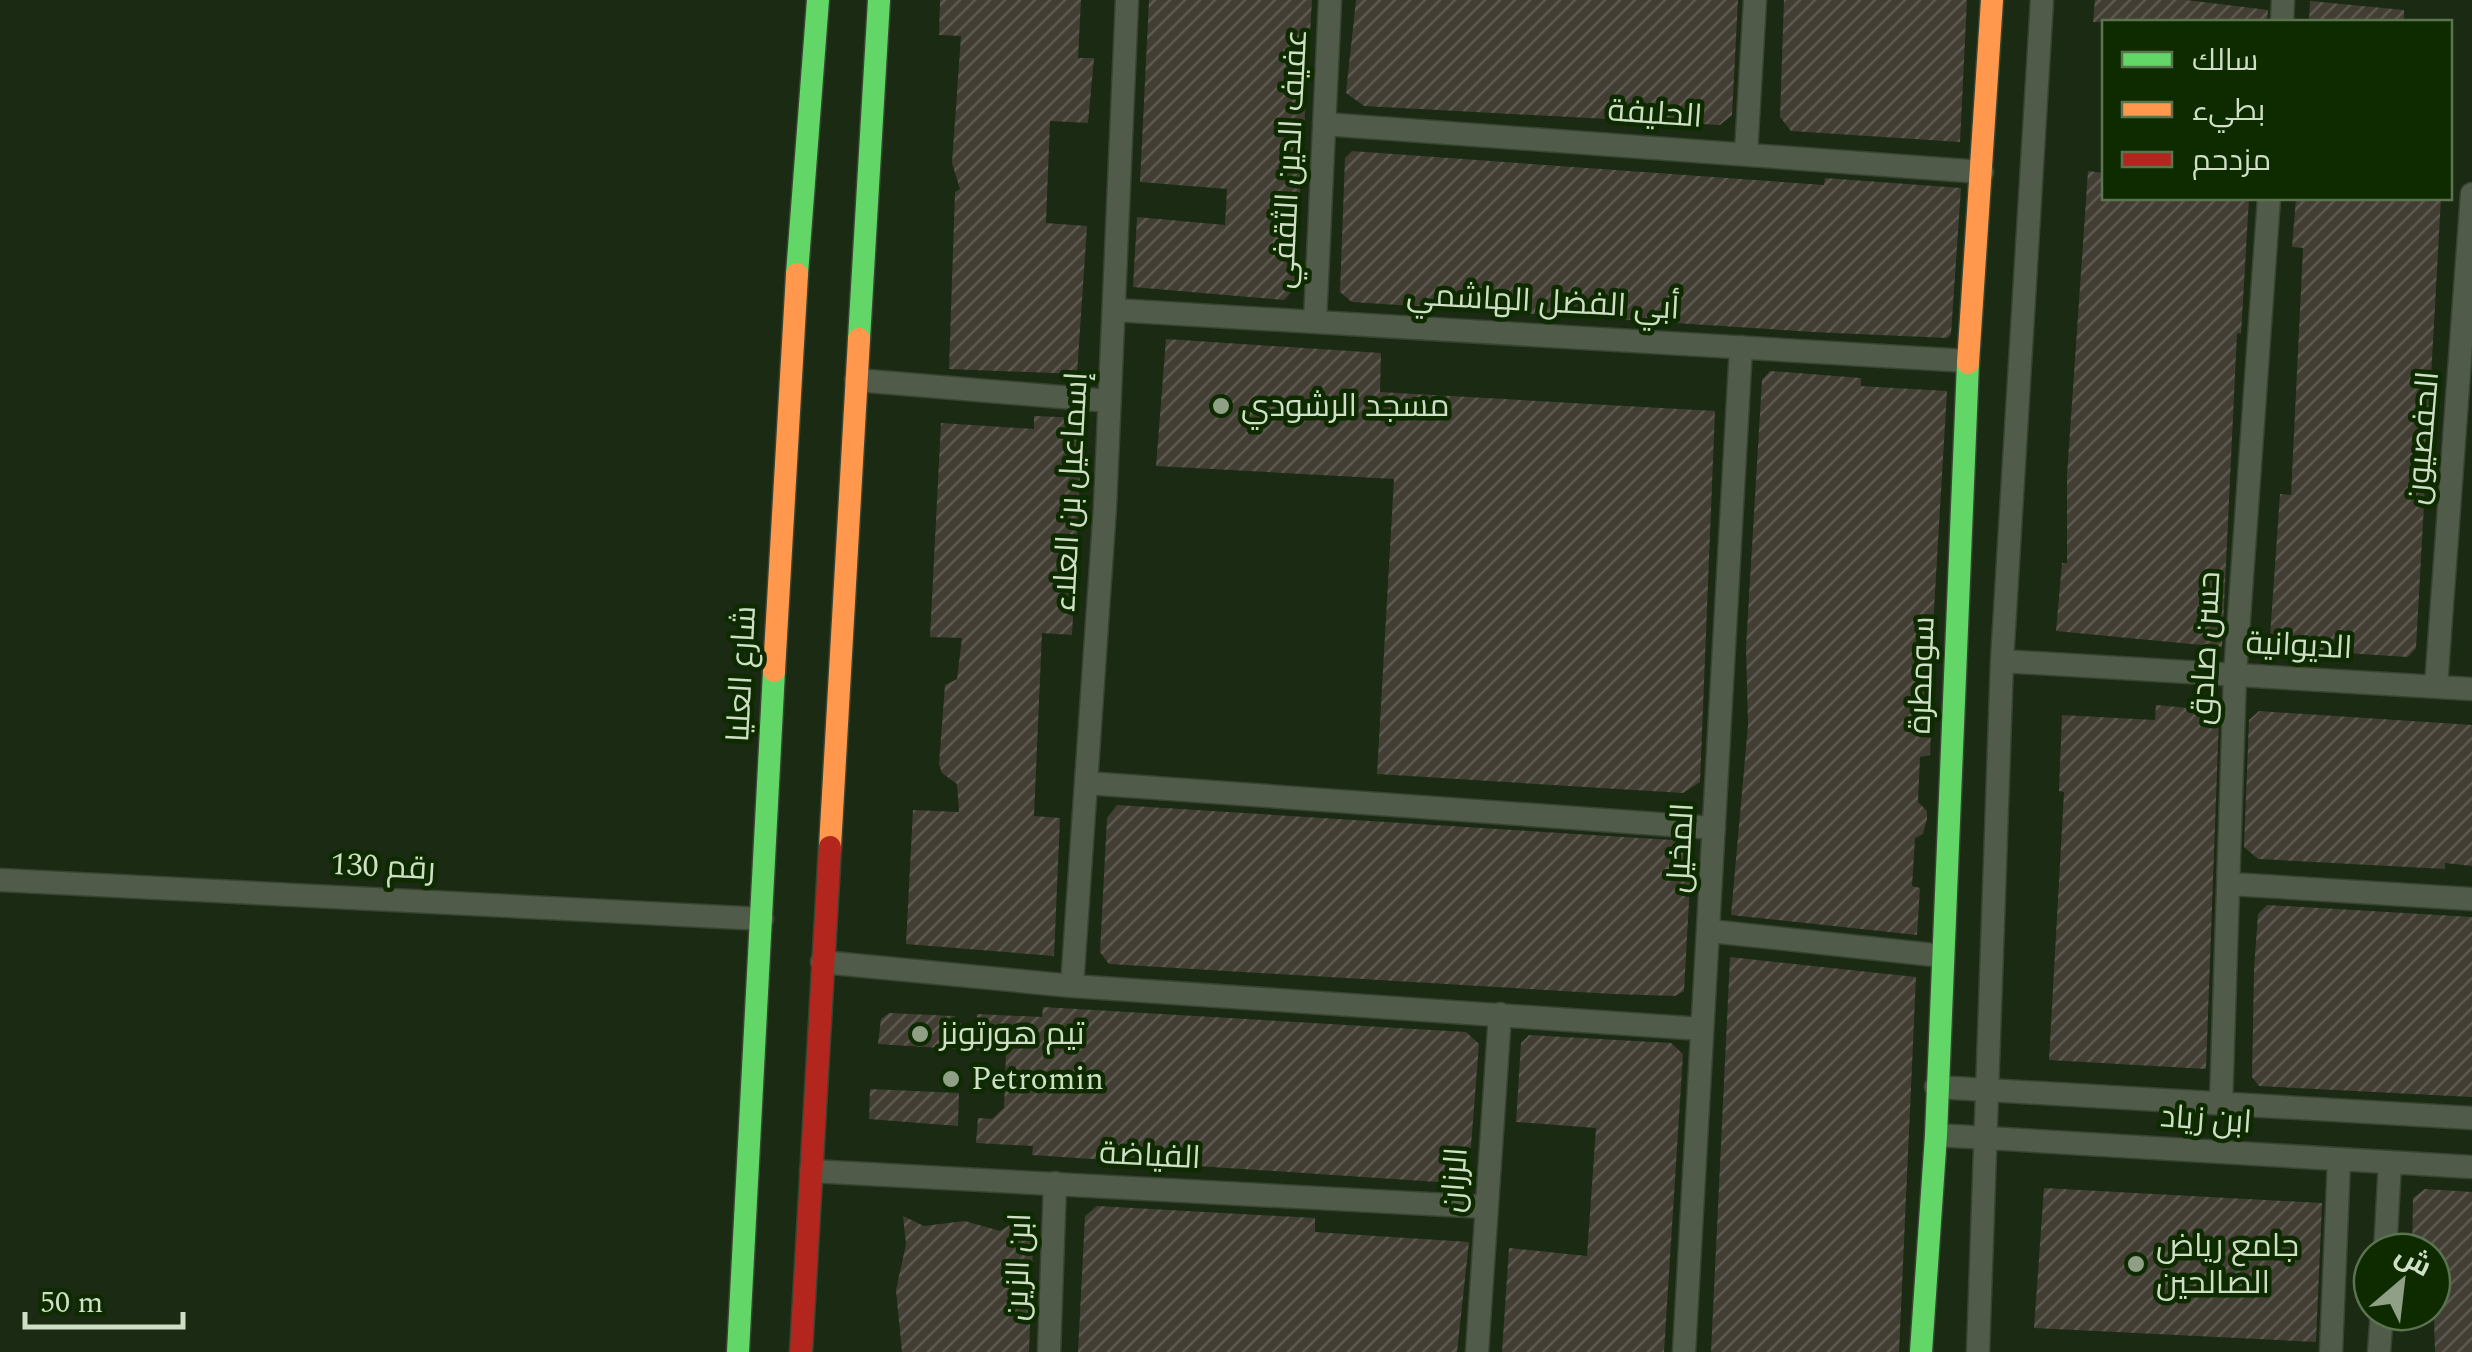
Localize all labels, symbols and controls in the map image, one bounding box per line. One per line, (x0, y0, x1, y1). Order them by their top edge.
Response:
legend (2102, 20, 2452, 200)
street label: عفيف الدين الثقفي (1259, 28, 1321, 290)
text: سالك (2192, 38, 2258, 84)
street label: الحليفة (1606, 86, 1704, 142)
text: بطيء (2192, 88, 2265, 134)
text: مزدحم (2192, 138, 2271, 184)
street label: أبي الفضل الهاشمي (1405, 270, 1681, 334)
street label: الحفصيون (2393, 369, 2453, 507)
street label: إسماعيل بن العلاء (1040, 371, 1102, 613)
place label: مسجد الرشودي (1241, 382, 1450, 431)
marker: مسجد الرشودي (1210, 395, 1232, 417)
street label: حسن صادق (2178, 570, 2234, 726)
street label: شارع العليا (714, 605, 770, 743)
street label: سومطرة (1895, 615, 1949, 735)
street label: الديوانية (2244, 619, 2354, 673)
street label: المخيل (1654, 802, 1708, 894)
street label: رقم 130 (329, 840, 437, 894)
place label: تيم هورتونز (938, 1010, 1085, 1059)
marker: تيم هورتونز (909, 1023, 931, 1045)
place label: Petromin (971, 1055, 1104, 1104)
marker: Petromin (940, 1068, 962, 1090)
street label: ابن زياد (2158, 1092, 2254, 1148)
street label: الفياضة (1098, 1129, 1202, 1183)
street label: الرزان (1428, 1146, 1482, 1214)
street label: ابن الزين (993, 1212, 1045, 1322)
place label: جامع رياض الصالحين (2156, 1222, 2299, 1308)
north arrow (2352, 1232, 2452, 1332)
text: ش (2387, 1234, 2439, 1289)
marker: جامع رياض الصالحين (2125, 1253, 2147, 1275)
scale bar (25, 1267, 182, 1329)
text: 50 m (40, 1280, 103, 1326)

